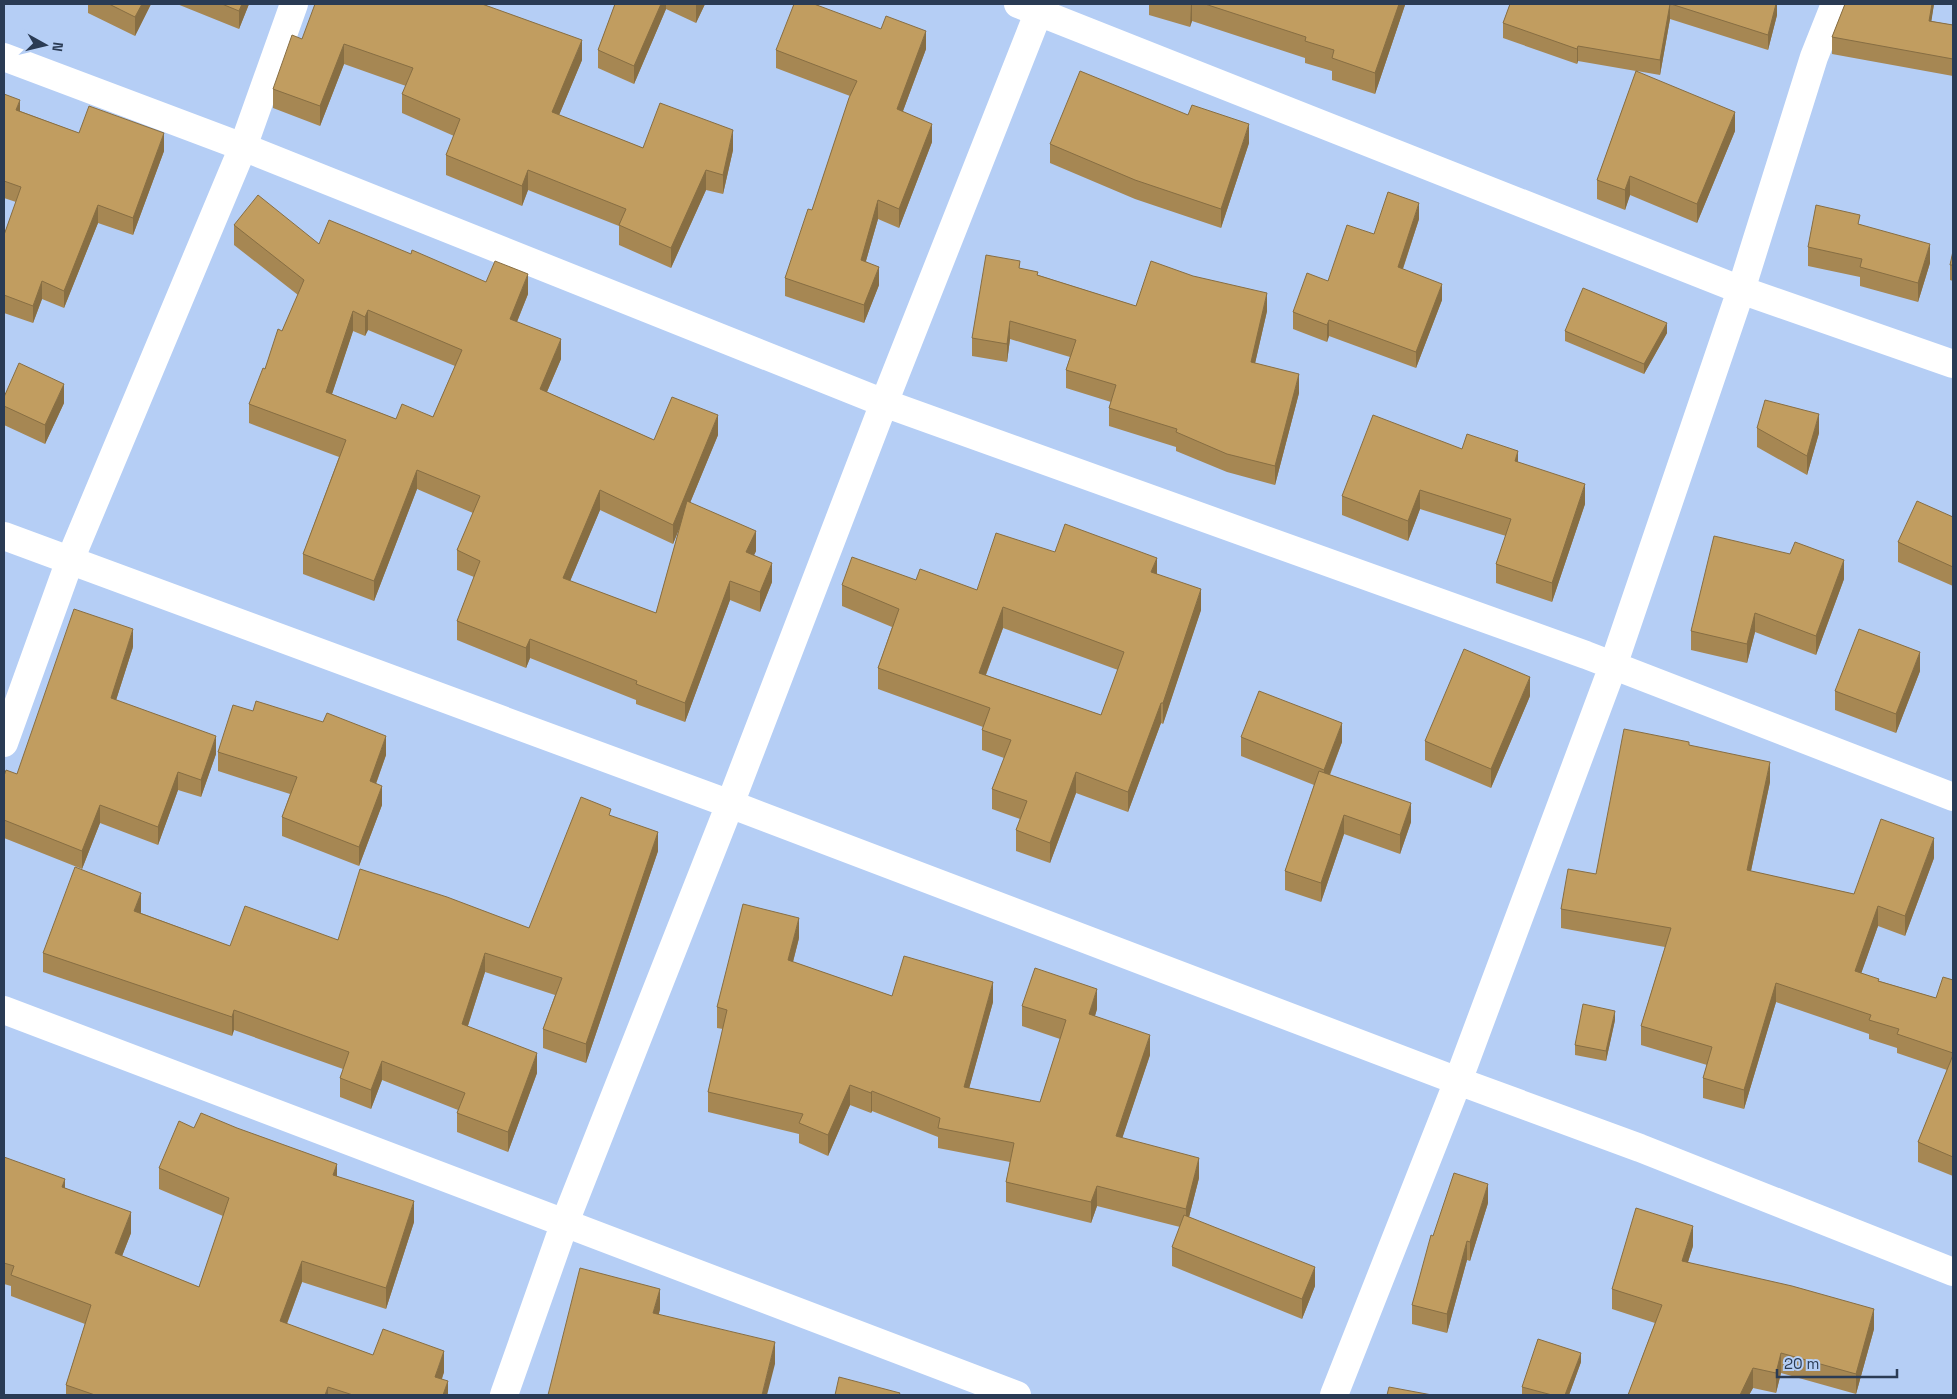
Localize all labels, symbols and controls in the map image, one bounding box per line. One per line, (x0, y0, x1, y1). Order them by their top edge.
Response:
north arrow (20, 20, 70, 70)
text: N (48, 41, 67, 53)
scale bar (1777, 1346, 1897, 1378)
text: 20 m (1784, 1354, 1819, 1373)

